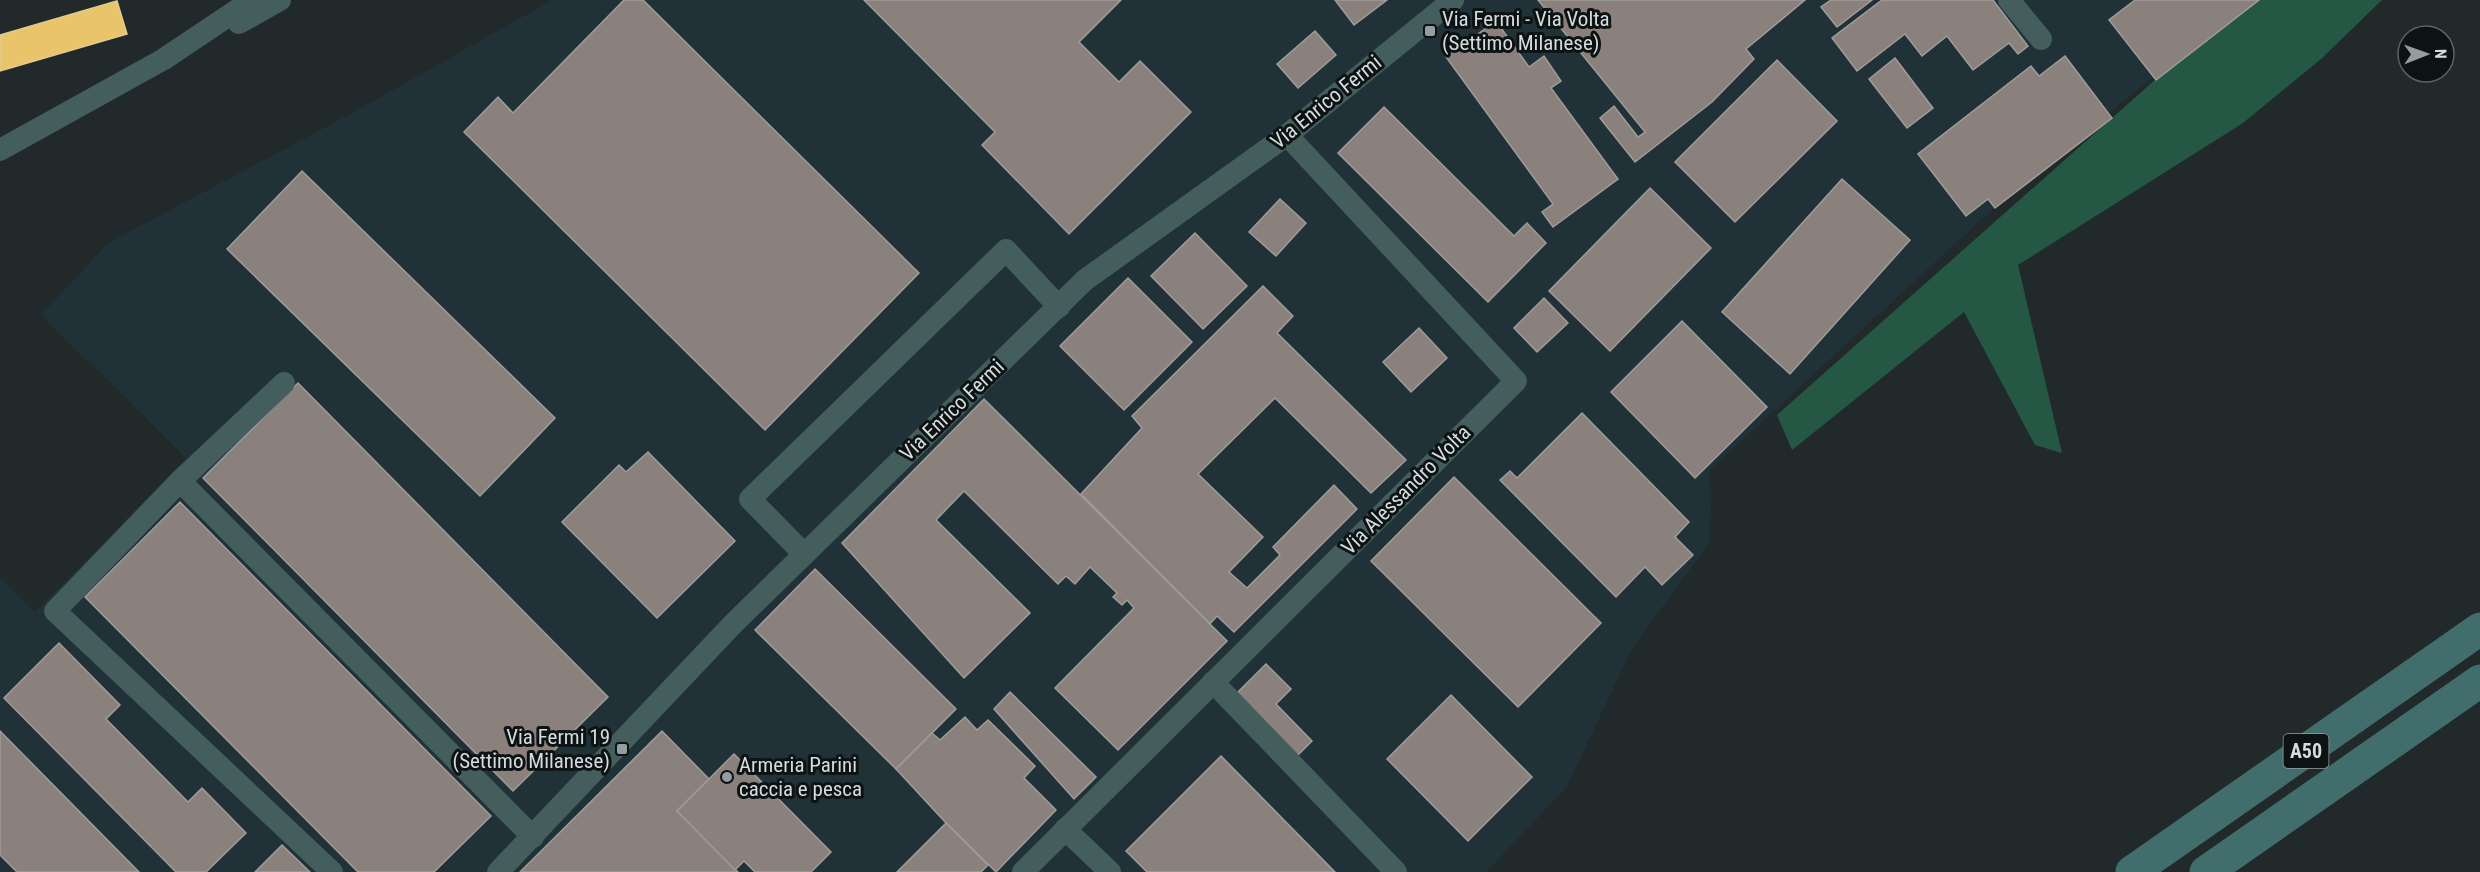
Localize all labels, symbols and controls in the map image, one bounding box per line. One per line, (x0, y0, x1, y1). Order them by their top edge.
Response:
place label: Via Fermi - Via Volta (Settimo Milanese) (1442, 7, 1609, 55)
marker: Via Fermi - Via Volta (Settimo Milanese) (1423, 24, 1437, 38)
north arrow (2396, 24, 2456, 84)
text: N (2431, 49, 2450, 59)
street label: Via Enrico Fermi (1266, 50, 1386, 154)
street label: Via Enrico Fermi (895, 354, 1009, 466)
street label: Via Alessandro Volta (1337, 421, 1475, 559)
place label: Via Fermi 19 (Settimo Milanese) (453, 725, 610, 773)
road number: A50 (2284, 734, 2328, 768)
marker: Via Fermi 19 (Settimo Milanese) (615, 742, 629, 756)
place label: Armeria Parini caccia e pesca (739, 753, 862, 801)
marker: Armeria Parini caccia e pesca (720, 770, 734, 784)

